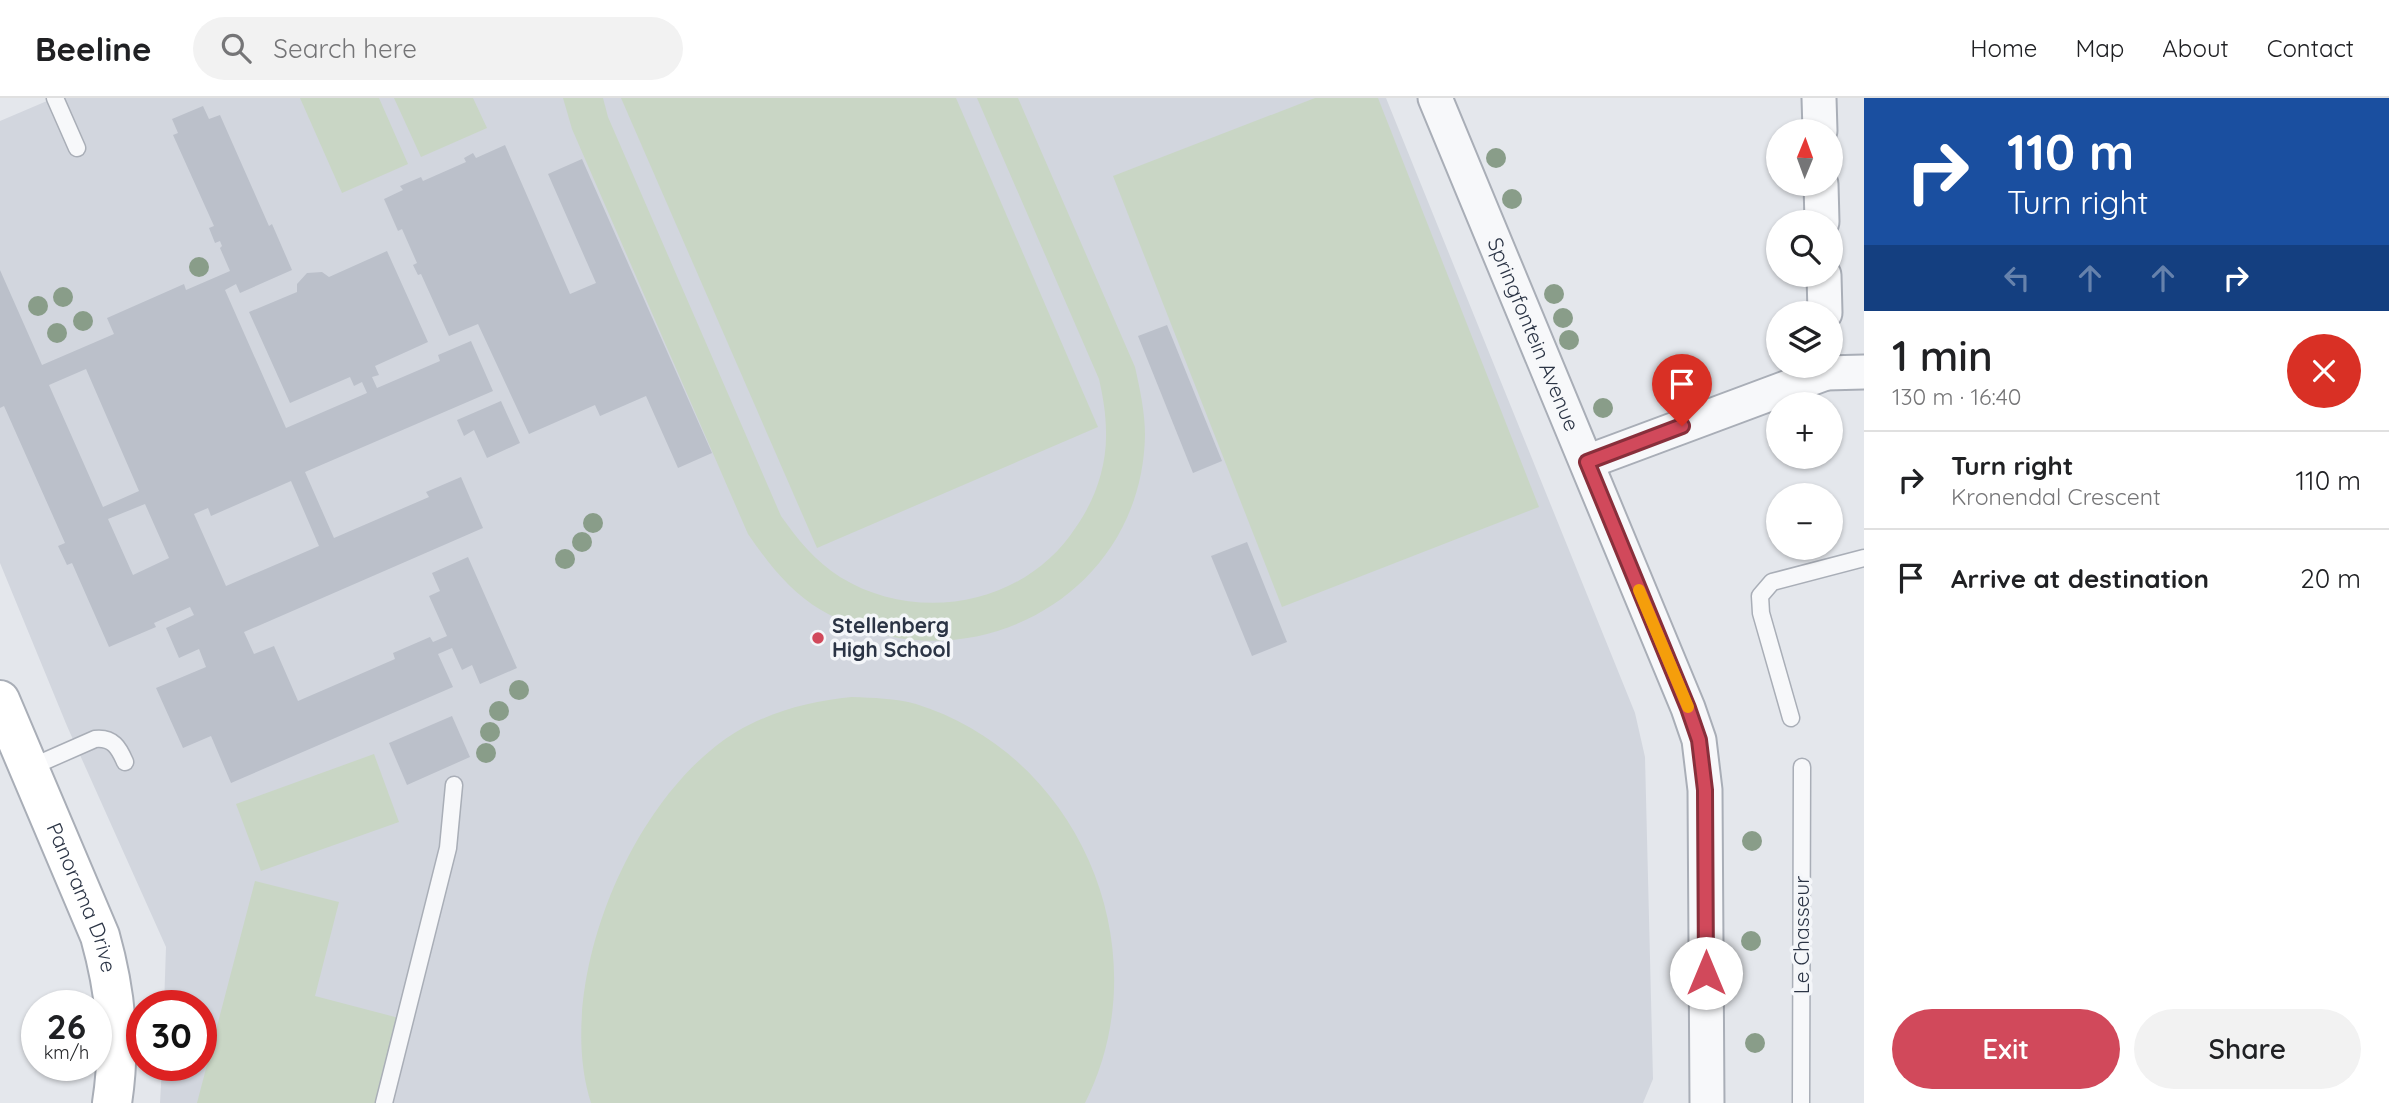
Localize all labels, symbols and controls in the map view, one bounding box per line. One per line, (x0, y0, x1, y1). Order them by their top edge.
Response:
search box (193, 17, 683, 80)
text: Beeline (35, 28, 151, 69)
icon: search (217, 29, 255, 67)
text: Search here (273, 32, 417, 65)
text: Home (1970, 33, 2037, 63)
text: Map (2075, 33, 2124, 63)
text: About (2162, 33, 2229, 63)
text: Contact (2267, 33, 2354, 63)
north arrow (1766, 119, 1843, 196)
map controls (1766, 119, 1843, 560)
text: 110 m (2007, 121, 2134, 182)
icon: right (1892, 126, 1983, 217)
text: Turn right (2007, 182, 2148, 222)
button: search (1766, 210, 1843, 287)
street label: Springfontein Avenue (1482, 233, 1586, 435)
icon: left (1998, 259, 2036, 297)
icon: ahead (2071, 259, 2109, 297)
icon: ahead (2144, 259, 2182, 297)
icon: right (2217, 259, 2255, 297)
button: layers (1766, 301, 1843, 378)
text: 1 min (1892, 329, 1993, 382)
button: close (2287, 334, 2361, 408)
pin (1652, 354, 1712, 426)
icon: arrive (1663, 365, 1701, 403)
text: 130 m · 16:40 (1892, 382, 2022, 411)
button: + (1766, 392, 1843, 469)
text: Turn right (1951, 449, 2073, 482)
icon: right (1892, 461, 1930, 499)
text: 110 m (2295, 464, 2361, 497)
text: Kronendal Crescent (1951, 482, 2161, 511)
button: − (1766, 483, 1843, 560)
icon: arrive (1892, 559, 1930, 597)
text: Arrive at destination (1951, 562, 2209, 595)
text: 20 m (2300, 562, 2361, 595)
place label: Stellenberg High School (832, 612, 951, 662)
marker: Stellenberg High School (810, 630, 826, 646)
street label: Panorama Drive (41, 818, 122, 975)
street label: Le Chasseur (1788, 876, 1814, 994)
position arrow (1669, 936, 1743, 1010)
speed limit sign: 30 (126, 990, 217, 1081)
text: 26 (47, 1004, 86, 1048)
button: Exit (1892, 1009, 2120, 1089)
button: Share (2134, 1009, 2361, 1089)
text: km/h (44, 1041, 89, 1064)

